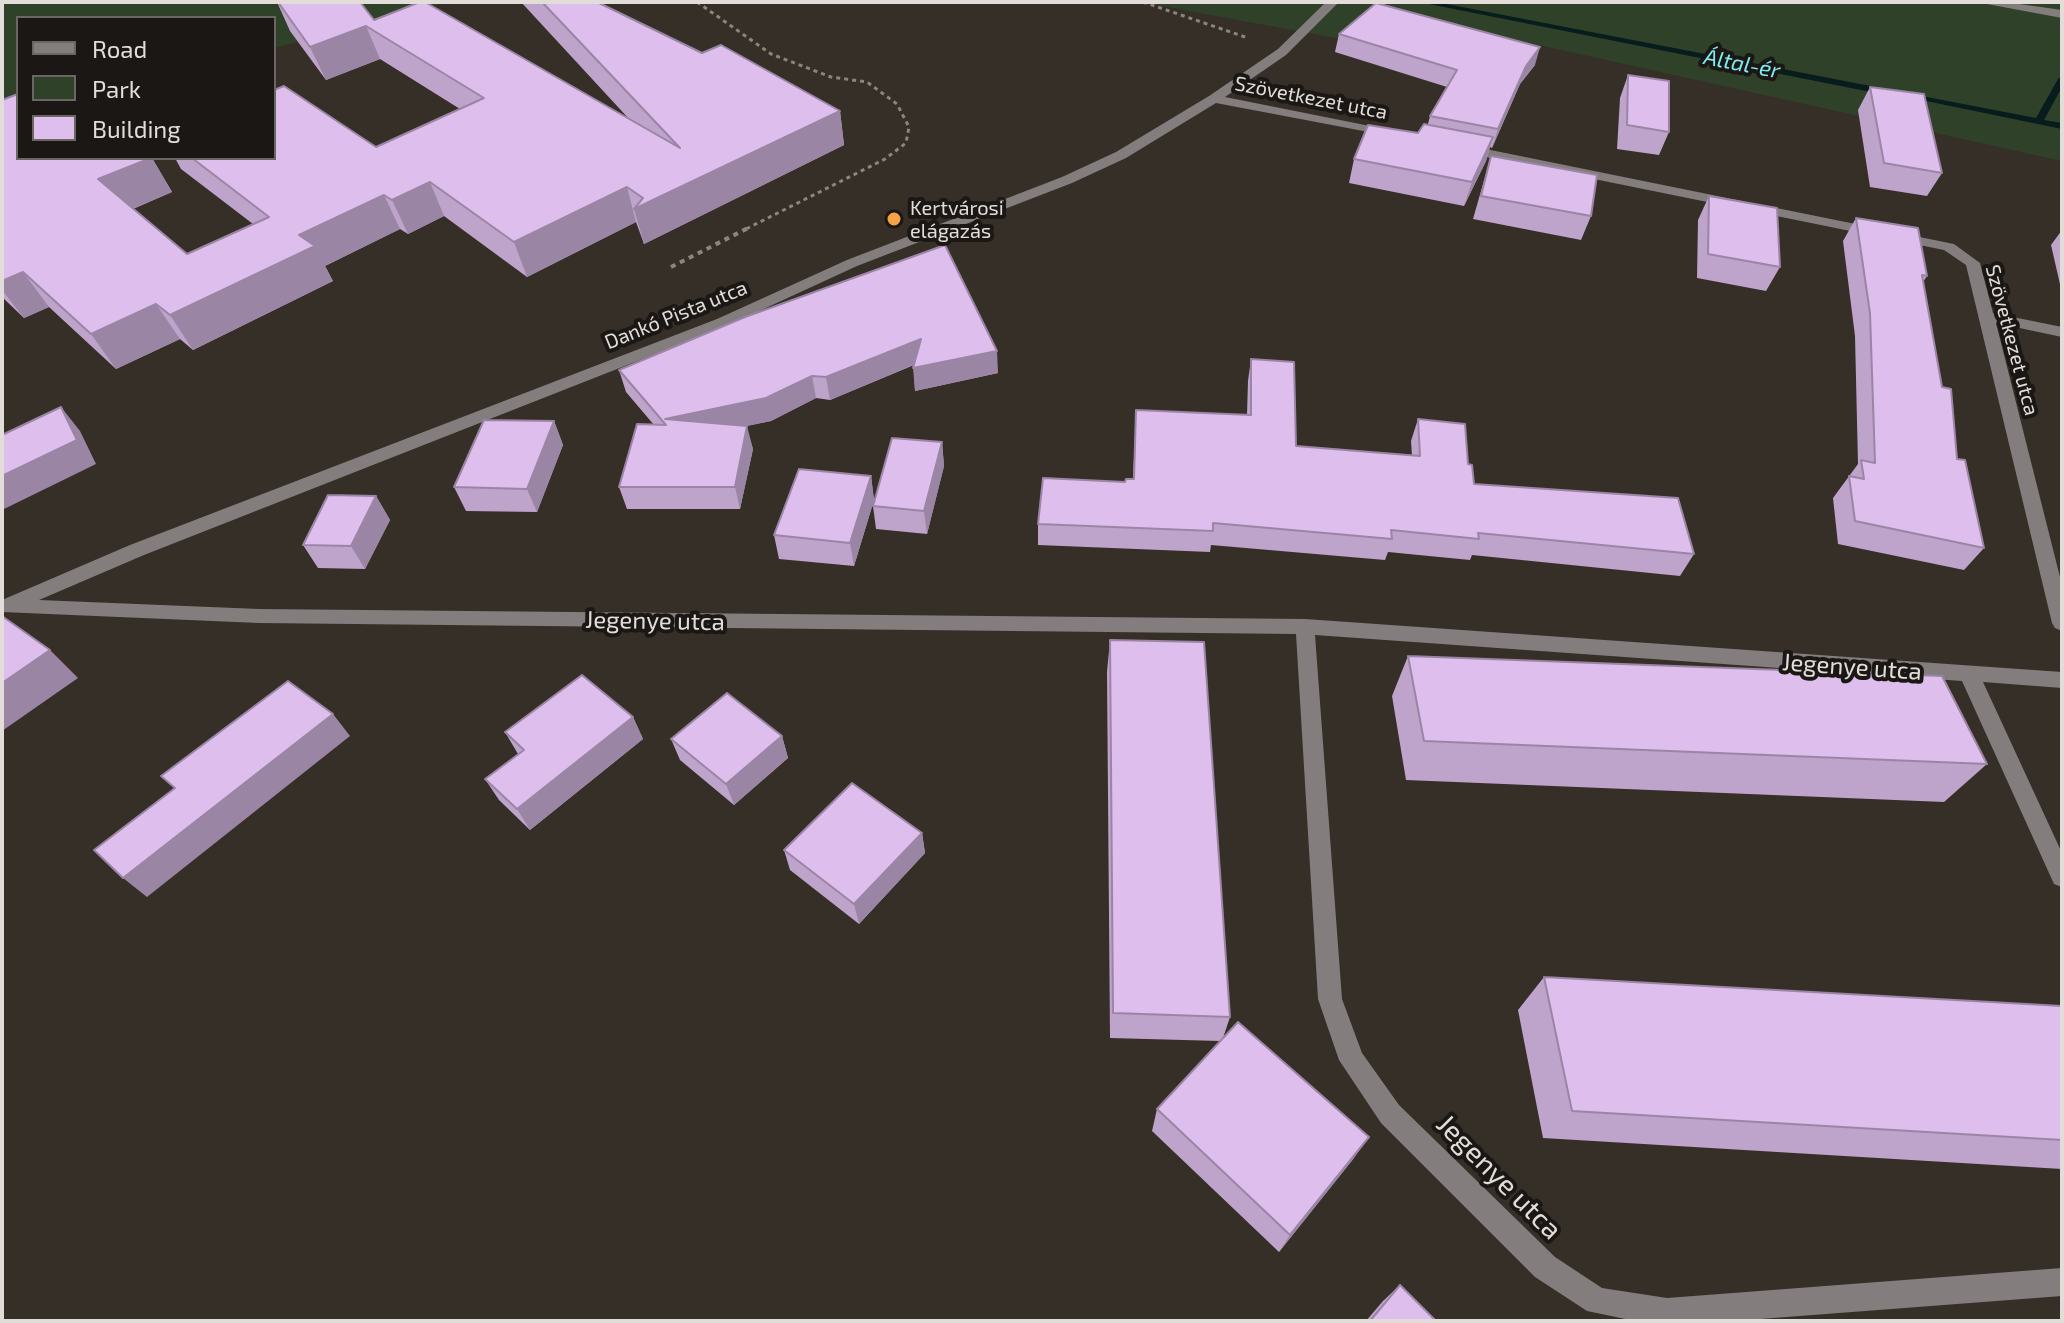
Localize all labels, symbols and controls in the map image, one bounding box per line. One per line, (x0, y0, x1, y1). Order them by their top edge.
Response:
legend (16, 16, 276, 160)
text: Road (92, 34, 147, 63)
water label: Által-ér (1702, 44, 1782, 84)
street label: Szövetkezet utca (1233, 71, 1389, 125)
text: Park (92, 74, 141, 103)
text: Building (92, 114, 181, 143)
place label: Kertvárosi elágazás (910, 196, 1004, 243)
marker: Kertvárosi elágazás (885, 210, 903, 228)
street label: Szövetkezet utca (1980, 262, 2044, 418)
street label: Dankó Pista utca (601, 276, 751, 354)
street label: Jegenye utca (585, 605, 725, 637)
street label: Jegenye utca (1781, 648, 1923, 686)
street label: Jegenye utca (1429, 1107, 1569, 1247)

